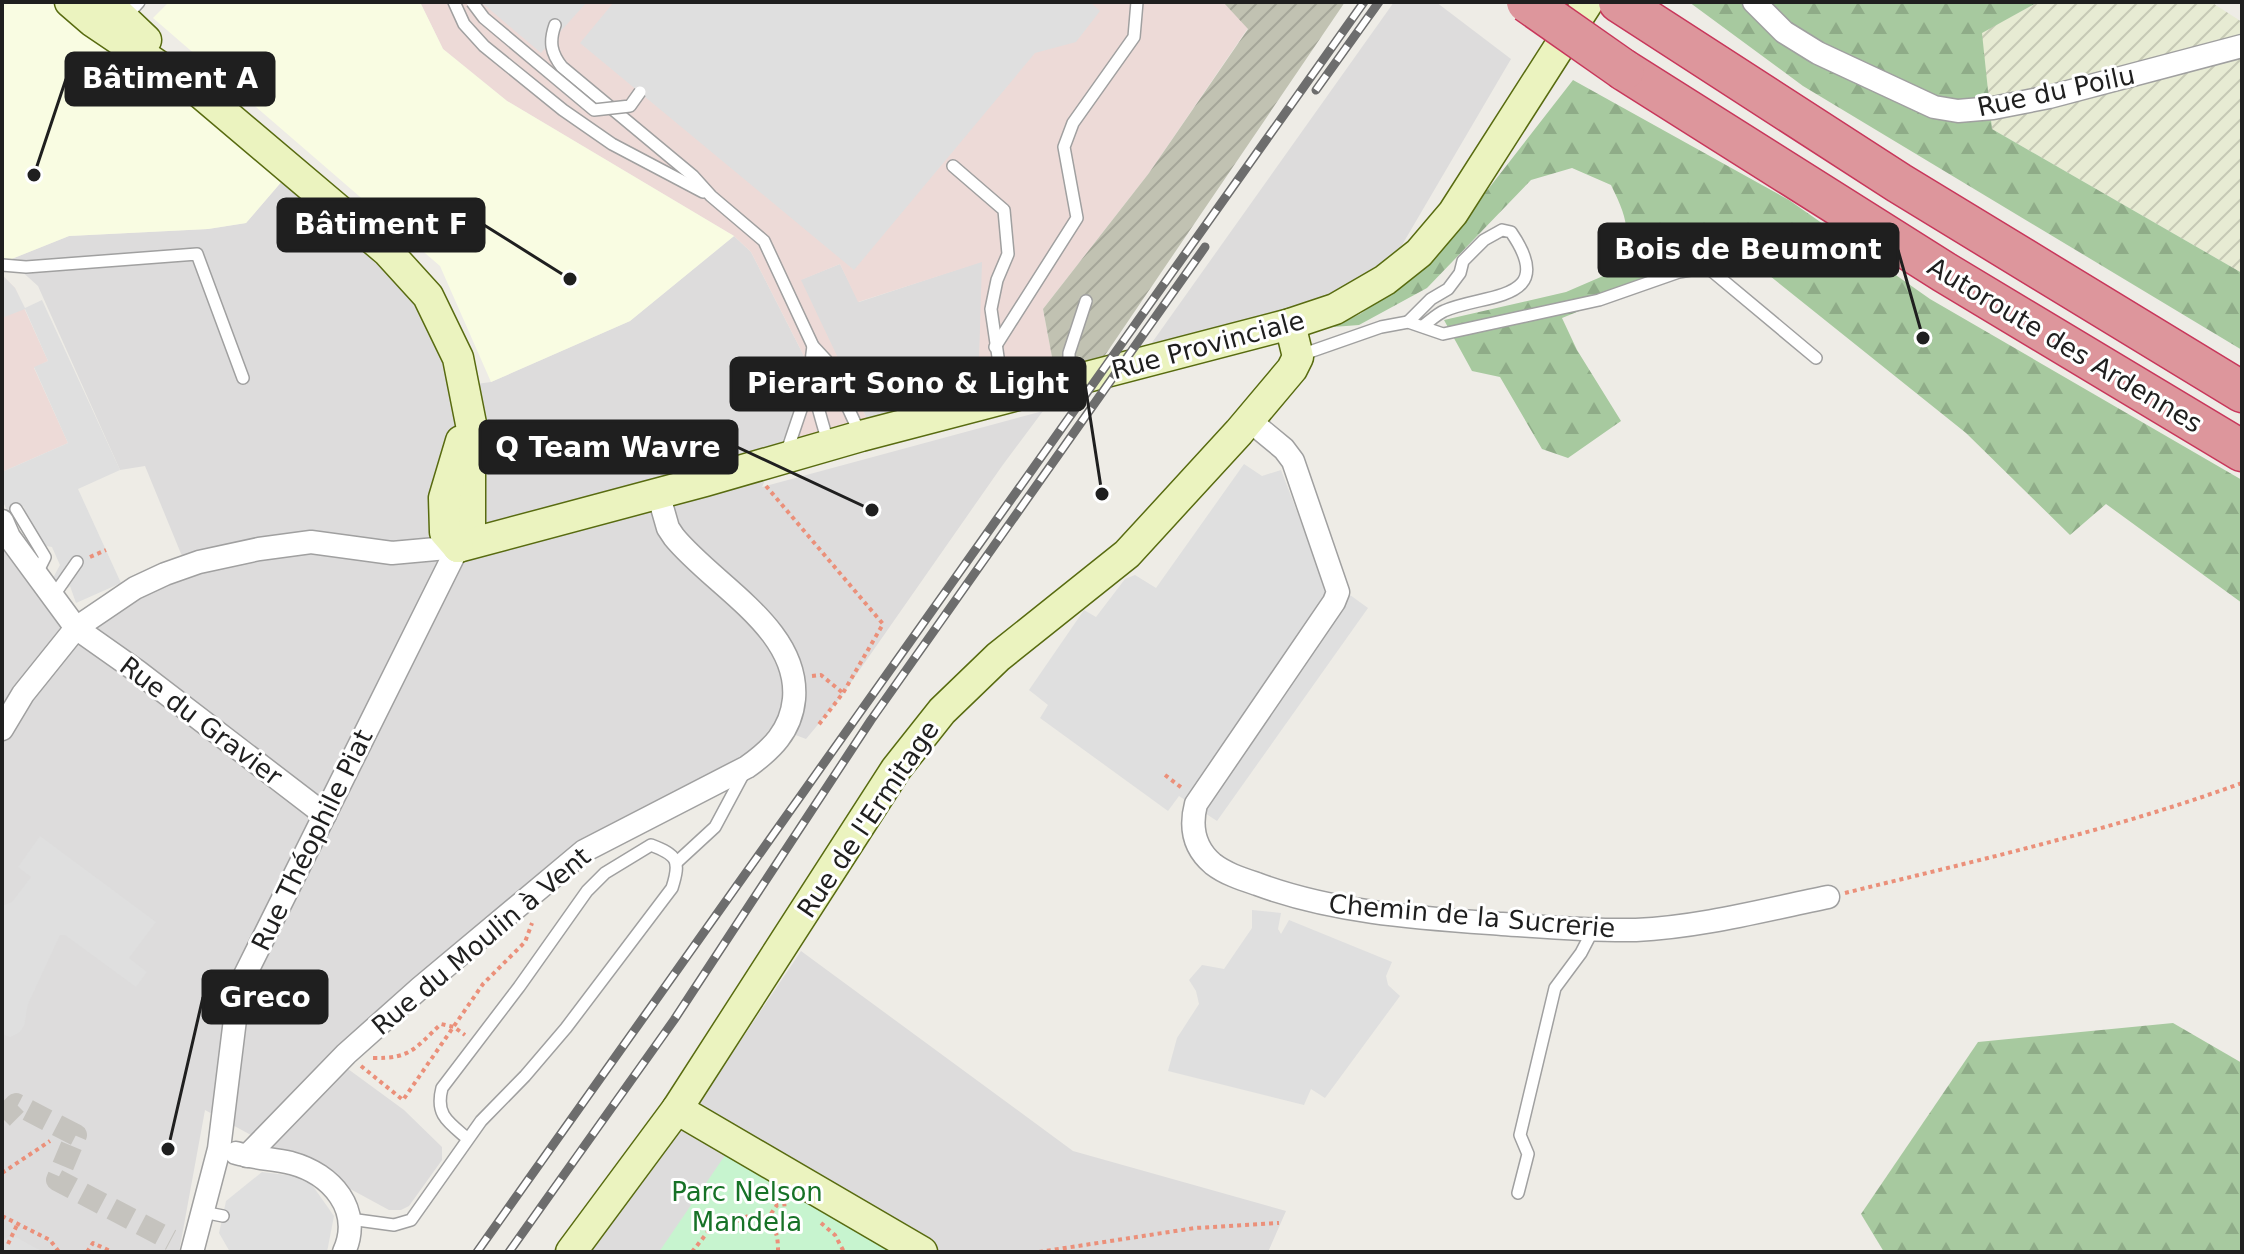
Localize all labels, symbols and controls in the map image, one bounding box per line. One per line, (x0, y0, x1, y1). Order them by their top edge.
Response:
callout: Bâtiment A (66, 53, 274, 105)
street label: Rue du Poilu (1974, 60, 2138, 122)
text: Bâtiment A (82, 62, 258, 95)
callout: Bâtiment F (278, 199, 484, 251)
text: Bâtiment F (294, 208, 468, 241)
callout: Bois de Beumont (1599, 224, 1898, 276)
text: Bois de Beumont (1614, 233, 1882, 266)
street label: Autoroute des Ardennes (1922, 251, 2208, 439)
street label: Rue Provinciale (1108, 305, 1308, 385)
callout: Pierart Sono & Light (731, 358, 1085, 410)
text: Pierart Sono & Light (747, 367, 1069, 400)
callout: Q Team Wavre (480, 421, 737, 473)
text: Q Team Wavre (495, 431, 721, 464)
street label: Rue du Gravier (114, 650, 288, 792)
street label: Rue de l'Ermitage (791, 715, 945, 923)
street label: Rue Théophile Piat (245, 725, 379, 955)
street label: Rue du Moulin à Vent (366, 841, 596, 1041)
street label: Chemin de la Sucrerie (1328, 889, 1616, 943)
callout: Greco (203, 971, 327, 1023)
text: Greco (219, 981, 311, 1014)
park label: Parc Nelson Mandela (671, 1177, 823, 1237)

